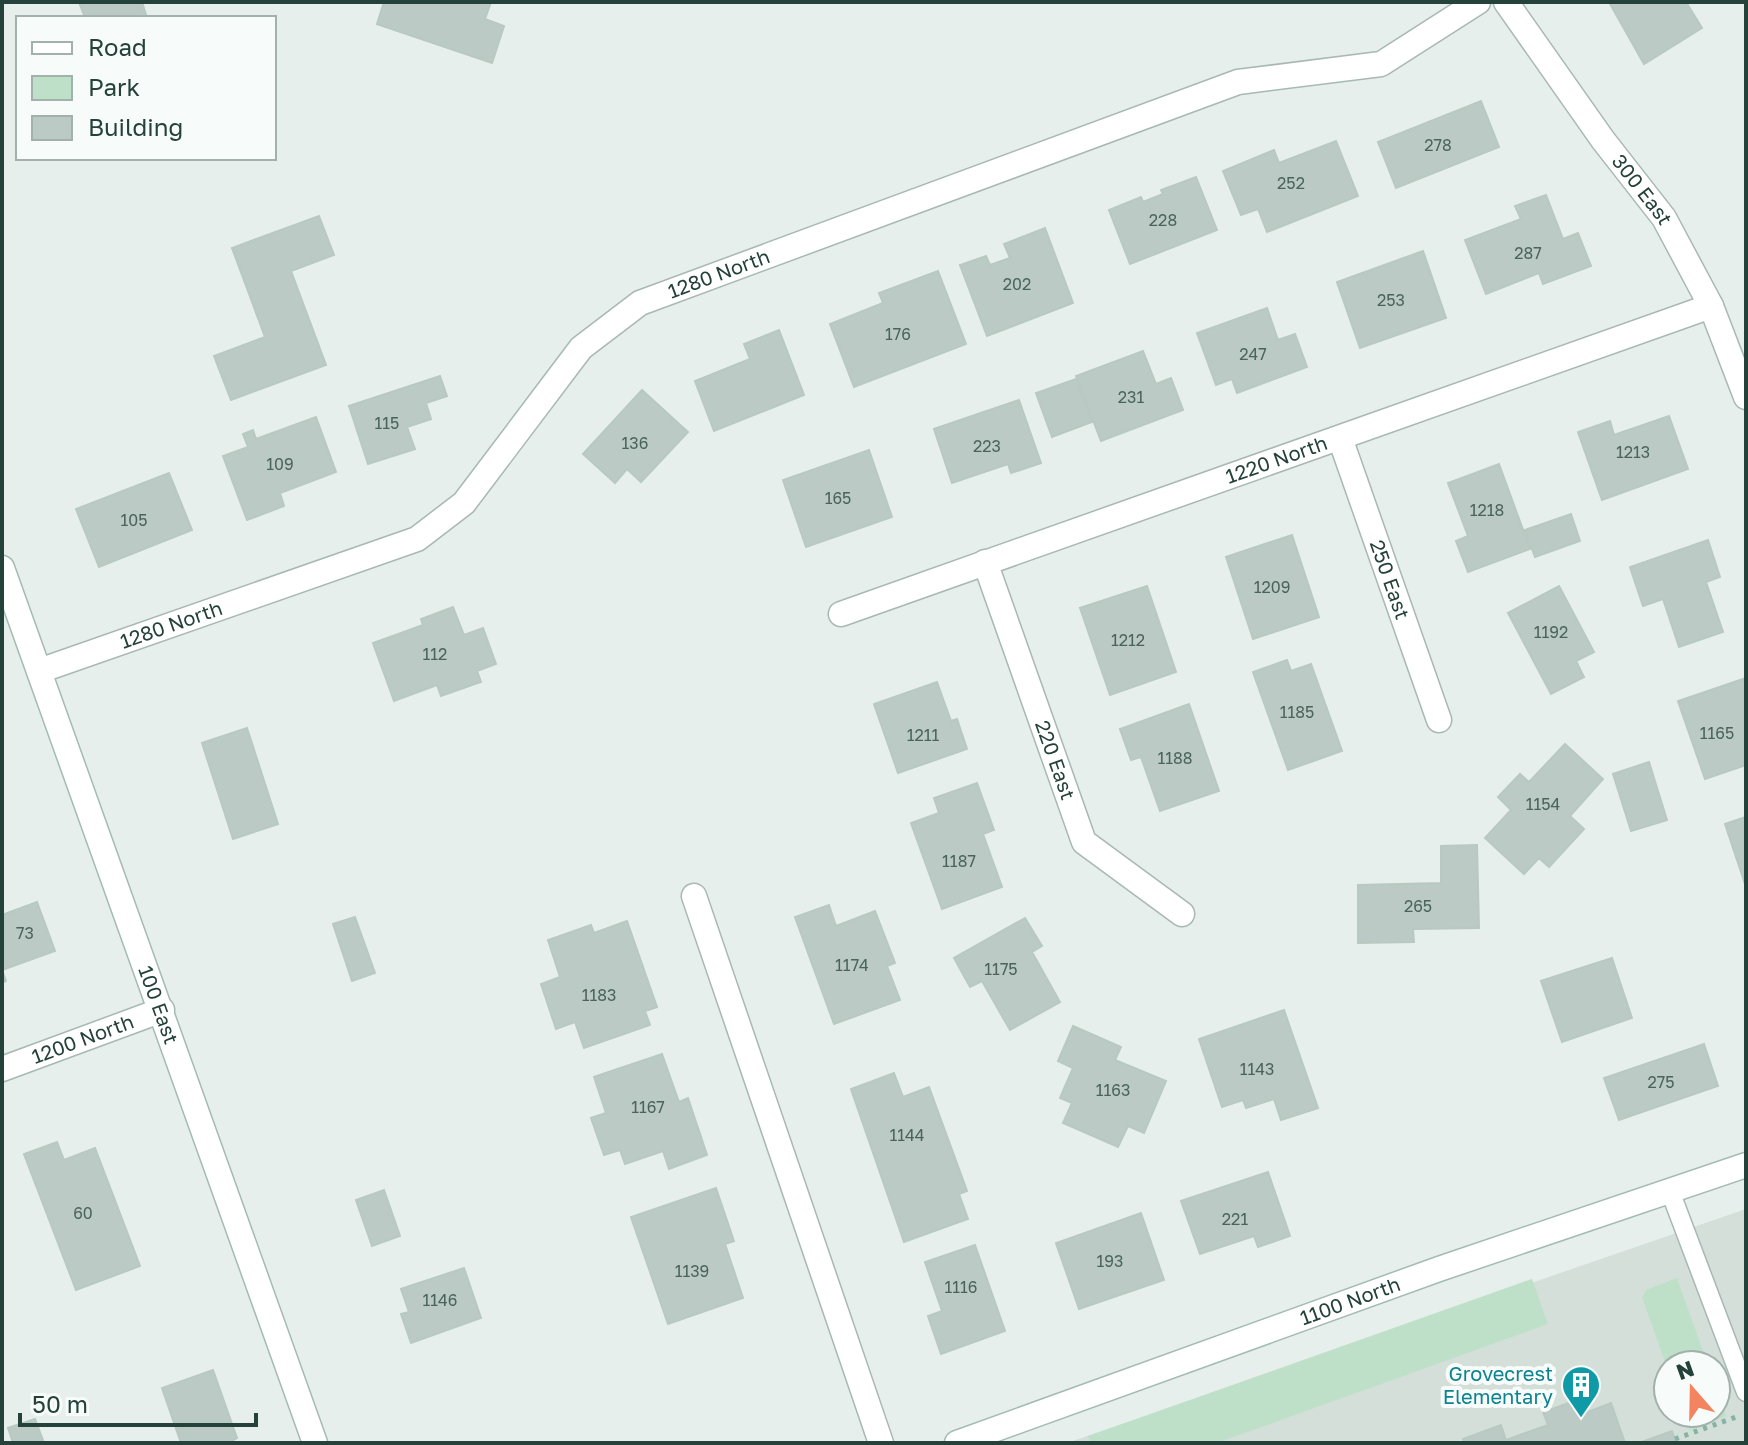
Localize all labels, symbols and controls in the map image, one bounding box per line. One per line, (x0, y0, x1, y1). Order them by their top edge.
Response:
legend (16, 16, 276, 160)
text: Road (88, 32, 147, 61)
text: Park (88, 72, 140, 101)
text: Building (88, 112, 183, 141)
house number: 278 (1424, 135, 1452, 155)
street label: 300 East (1608, 149, 1678, 228)
house number: 252 (1277, 173, 1305, 193)
house number: 228 (1149, 210, 1177, 230)
street label: 1280 North (664, 243, 773, 303)
house number: 287 (1514, 243, 1542, 263)
house number: 202 (1003, 274, 1031, 294)
house number: 253 (1377, 290, 1405, 310)
house number: 176 (885, 324, 911, 344)
house number: 247 (1239, 344, 1267, 364)
house number: 231 (1118, 387, 1144, 407)
house number: 115 (375, 413, 399, 433)
street label: 1220 North (1222, 430, 1330, 488)
house number: 136 (622, 433, 648, 453)
house number: 223 (973, 436, 1001, 456)
house number: 1213 (1616, 442, 1650, 462)
house number: 109 (266, 454, 294, 474)
house number: 165 (825, 488, 851, 508)
house number: 1218 (1470, 500, 1504, 520)
house number: 105 (121, 510, 147, 530)
street label: 250 East (1366, 536, 1416, 622)
house number: 1209 (1254, 577, 1290, 597)
street label: 1280 North (117, 595, 225, 653)
house number: 1192 (1534, 622, 1568, 642)
house number: 1212 (1111, 630, 1145, 650)
house number: 112 (423, 644, 447, 664)
house number: 1185 (1280, 702, 1314, 722)
street label: 220 East (1031, 717, 1081, 803)
house number: 1165 (1700, 723, 1734, 743)
house number: 1211 (907, 725, 940, 745)
house number: 1188 (1157, 748, 1193, 768)
house number: 1154 (1526, 794, 1560, 814)
house number: 1187 (942, 851, 976, 871)
house number: 265 (1404, 896, 1432, 916)
house number: 73 (16, 923, 34, 943)
house number: 1174 (835, 955, 869, 975)
house number: 1175 (984, 959, 1018, 979)
street label: 100 East (134, 962, 184, 1047)
house number: 1183 (582, 985, 616, 1005)
street label: 1200 North (28, 1009, 137, 1068)
house number: 1143 (1240, 1059, 1274, 1079)
house number: 275 (1647, 1072, 1675, 1092)
house number: 1163 (1096, 1080, 1130, 1100)
house number: 1167 (631, 1097, 665, 1117)
house number: 1144 (889, 1125, 925, 1145)
house number: 60 (73, 1203, 93, 1223)
house number: 221 (1222, 1209, 1248, 1229)
house number: 193 (1097, 1251, 1123, 1271)
house number: 1139 (675, 1261, 709, 1281)
street label: 1100 North (1296, 1271, 1403, 1329)
house number: 1116 (945, 1277, 977, 1297)
house number: 1146 (423, 1290, 457, 1310)
north arrow (1652, 1349, 1732, 1429)
text: N (1673, 1354, 1697, 1385)
place label: Grovecrest Elementary (1443, 1361, 1553, 1408)
building icon: Grovecrest Elementary (1560, 1364, 1602, 1419)
scale bar (20, 1377, 256, 1427)
text: 50 m (32, 1389, 88, 1418)

